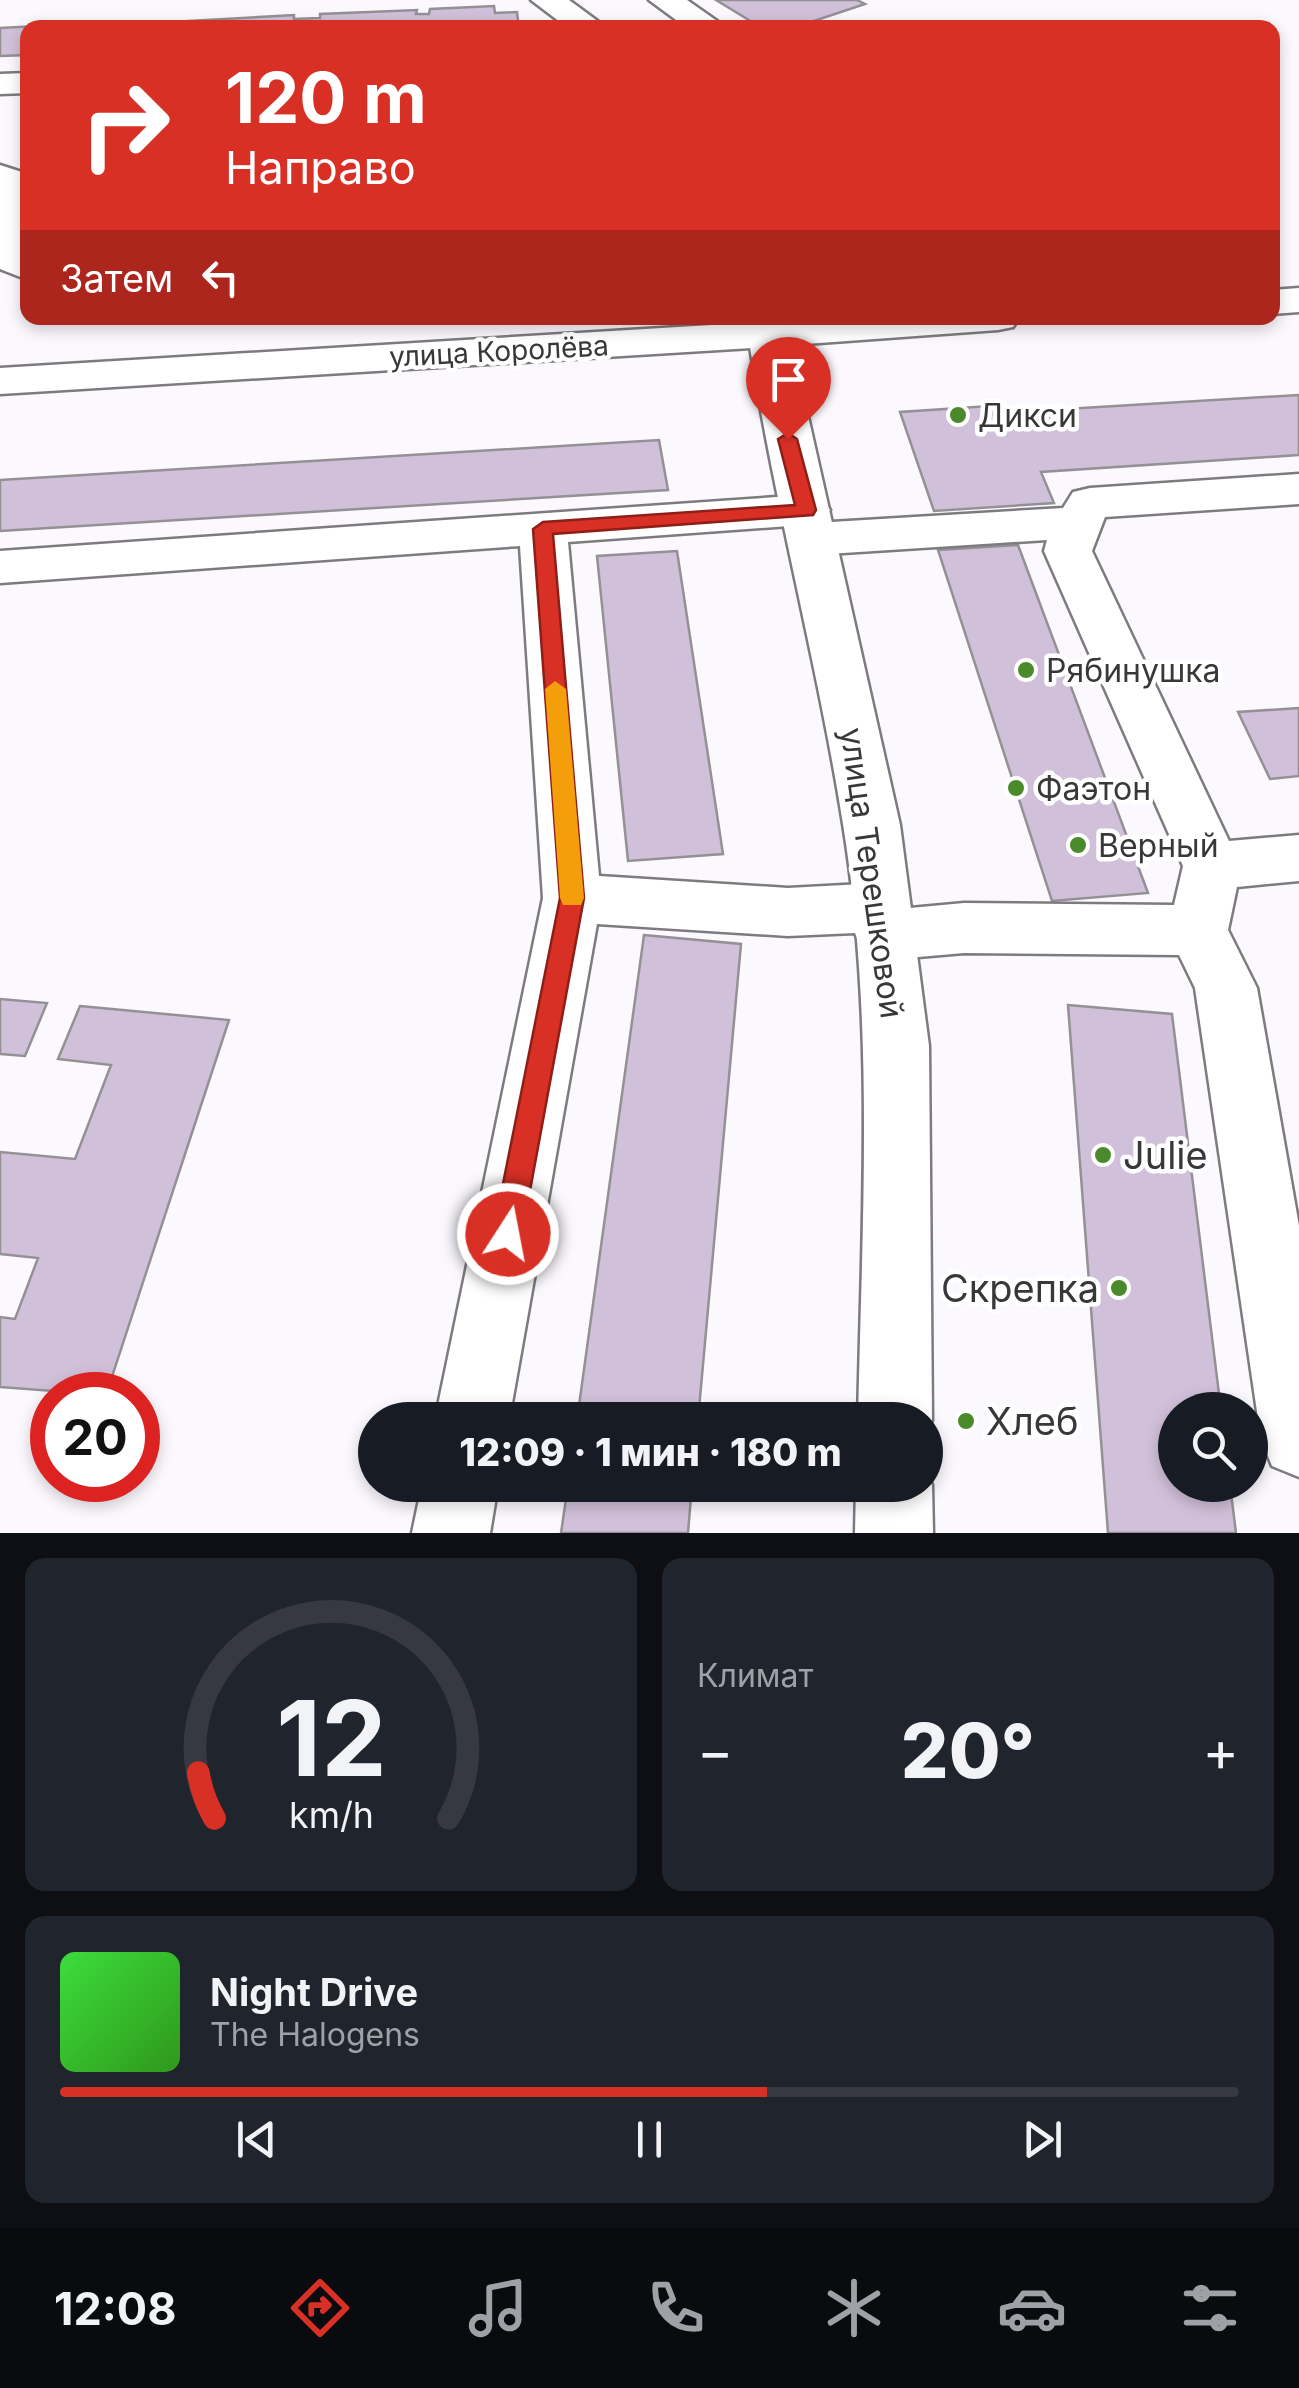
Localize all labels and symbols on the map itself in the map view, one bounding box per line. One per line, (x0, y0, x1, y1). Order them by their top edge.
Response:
street label: улица Королёва (388, 328, 610, 374)
pin (746, 337, 831, 440)
place label: Дикси (978, 396, 1077, 435)
marker: Дикси (947, 404, 969, 426)
place label: Рябинушка (1046, 651, 1221, 690)
marker: Рябинушка (1015, 659, 1037, 681)
street label: улица Терешковой (832, 725, 912, 1021)
place label: Фаэтон (1036, 769, 1151, 808)
marker: Фаэтон (1005, 777, 1027, 799)
place label: Верный (1098, 826, 1219, 865)
marker: Верный (1067, 834, 1089, 856)
place label: Julie (1123, 1132, 1208, 1178)
marker: Julie (1092, 1144, 1114, 1166)
position arrow (456, 1182, 560, 1286)
place label: Скрепка (941, 1265, 1099, 1311)
marker: Скрепка (1108, 1277, 1130, 1299)
speed limit sign: 20 (30, 1372, 160, 1502)
place label: Хлеб (986, 1398, 1078, 1444)
marker: Хлеб (955, 1410, 977, 1432)

